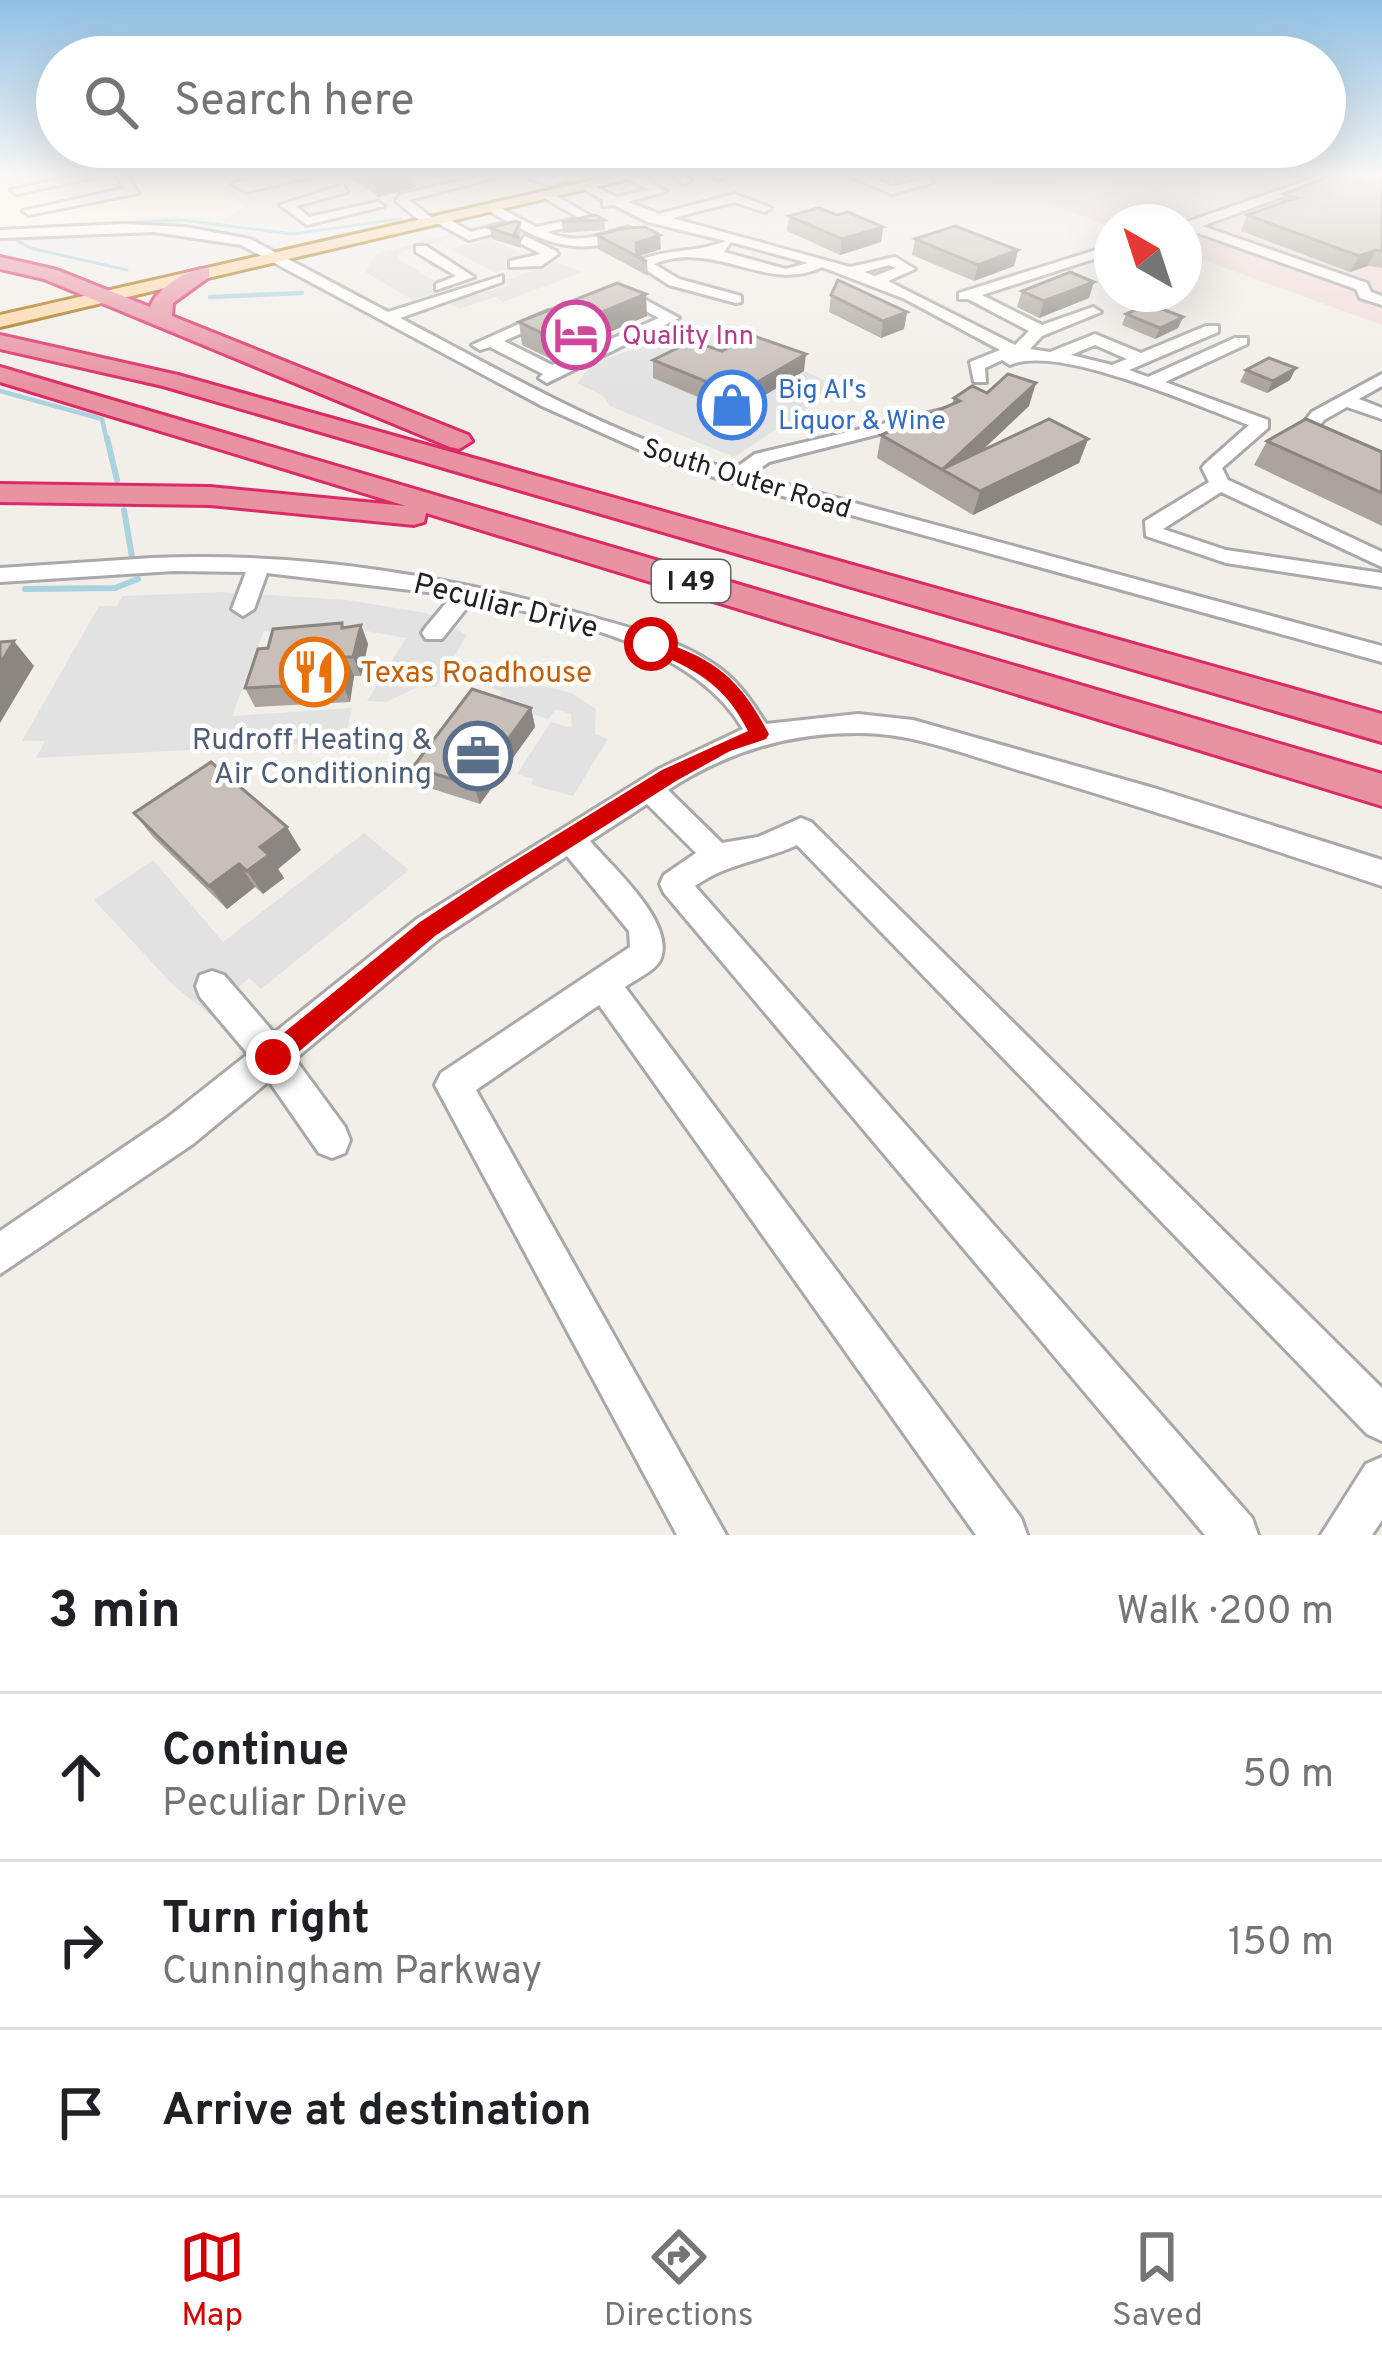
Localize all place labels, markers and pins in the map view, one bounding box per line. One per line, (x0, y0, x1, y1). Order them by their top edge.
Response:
hotel icon: Quality Inn (541, 300, 611, 370)
place label: Quality Inn (622, 320, 754, 354)
shop icon: Big Al's Liquor & Wine (697, 370, 767, 440)
place label: Big Al's Liquor & Wine (778, 374, 946, 439)
restaurant icon: Texas Roadhouse (279, 637, 349, 707)
place label: Texas Roadhouse (360, 656, 592, 693)
office icon: Rudroff Heating & Air Conditioning (443, 721, 513, 791)
place label: Rudroff Heating & Air Conditioning (192, 723, 432, 794)

